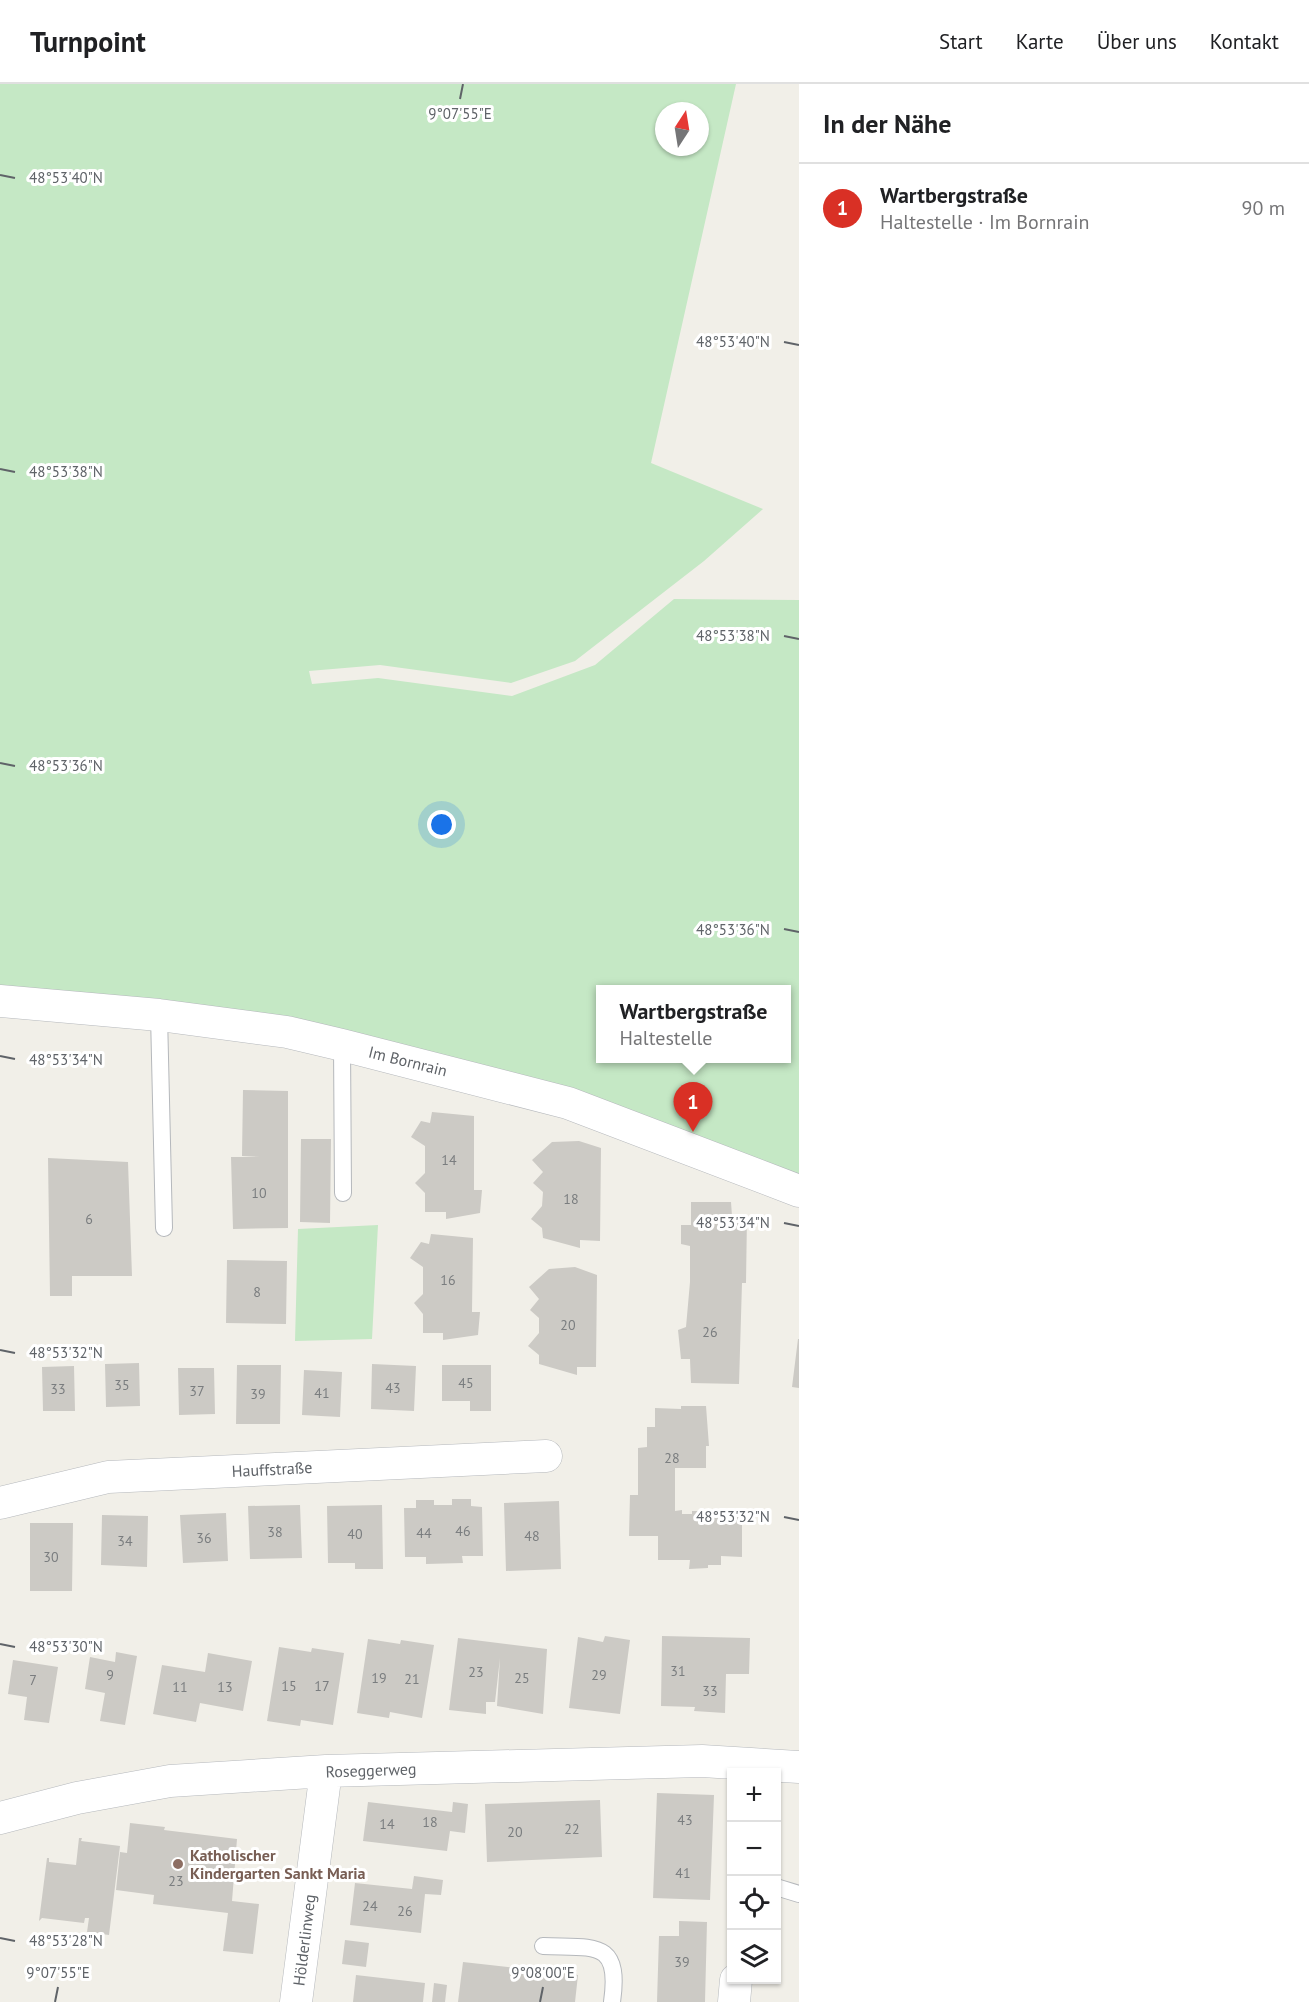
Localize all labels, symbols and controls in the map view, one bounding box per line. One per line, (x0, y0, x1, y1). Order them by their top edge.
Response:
text: Turnpoint (30, 23, 146, 60)
text: Start (939, 28, 983, 55)
text: Karte (1016, 28, 1064, 55)
text: Über uns (1097, 28, 1177, 55)
text: Kontakt (1210, 28, 1279, 55)
north arrow (655, 102, 709, 156)
text: 9°07'55"E (428, 104, 492, 123)
text: In der Nähe (823, 107, 951, 140)
text: 48°53'40"N (29, 168, 103, 187)
text: Wartbergstraße (880, 181, 1028, 209)
text: 1 (837, 195, 848, 221)
text: 90 m (1242, 195, 1285, 221)
text: Haltestelle · Im Bornrain (880, 209, 1089, 235)
text: 48°53'40"N (696, 332, 770, 351)
text: 48°53'38"N (29, 462, 103, 481)
text: 48°53'38"N (696, 626, 770, 645)
text: 48°53'36"N (29, 756, 103, 775)
your location (427, 810, 456, 839)
text: 48°53'36"N (696, 920, 770, 939)
popup (596, 985, 791, 1063)
text: Wartbergstraße (620, 997, 768, 1025)
text: Haltestelle (620, 1025, 712, 1051)
street label: Im Bornrain (367, 1042, 449, 1080)
text: 48°53'34"N (29, 1050, 103, 1069)
pin: 1 (674, 1082, 712, 1132)
house number: 14 (441, 1151, 457, 1169)
house number: 10 (251, 1184, 267, 1202)
house number: 18 (563, 1190, 579, 1208)
house number: 6 (85, 1210, 93, 1228)
text: 48°53'34"N (696, 1213, 770, 1232)
house number: 16 (440, 1271, 456, 1289)
house number: 8 (253, 1283, 261, 1301)
house number: 20 (560, 1316, 576, 1334)
house number: 26 (702, 1323, 718, 1341)
text: 48°53'32"N (29, 1343, 103, 1362)
house number: 45 (458, 1374, 474, 1392)
house number: 35 (114, 1376, 130, 1394)
house number: 43 (385, 1379, 401, 1397)
house number: 33 (50, 1380, 66, 1398)
house number: 37 (189, 1382, 205, 1400)
house number: 41 (314, 1384, 330, 1402)
house number: 39 (250, 1385, 266, 1403)
house number: 28 (664, 1449, 680, 1467)
street label: Hauffstraße (231, 1457, 313, 1481)
text: 48°53'32"N (696, 1507, 770, 1526)
house number: 46 (455, 1522, 471, 1540)
house number: 38 (267, 1523, 283, 1541)
house number: 44 (416, 1524, 432, 1542)
house number: 40 (347, 1525, 363, 1543)
house number: 48 (524, 1527, 540, 1545)
house number: 36 (196, 1529, 212, 1547)
house number: 34 (117, 1532, 133, 1550)
house number: 30 (43, 1548, 59, 1566)
text: 48°53'30"N (29, 1637, 103, 1656)
house number: 31 (670, 1662, 686, 1680)
house number: 23 (468, 1663, 484, 1681)
house number: 9 (106, 1666, 114, 1684)
house number: 29 (591, 1666, 607, 1684)
house number: 19 (371, 1669, 387, 1687)
house number: 25 (514, 1669, 530, 1687)
house number: 21 (404, 1670, 420, 1688)
house number: 7 (29, 1671, 37, 1689)
house number: 15 (281, 1677, 297, 1695)
house number: 17 (314, 1677, 330, 1695)
house number: 11 (172, 1678, 188, 1696)
house number: 13 (217, 1678, 233, 1696)
house number: 33 (702, 1682, 718, 1700)
street label: Roseggerweg (325, 1758, 417, 1782)
map controls (727, 1768, 781, 1984)
button: + (727, 1768, 781, 1822)
house number: 43 (677, 1811, 693, 1829)
house number: 18 (422, 1813, 438, 1831)
house number: 14 (379, 1815, 395, 1833)
house number: 22 (564, 1820, 580, 1838)
button: − (727, 1822, 781, 1876)
house number: 20 (507, 1823, 523, 1841)
place label: Katholischer Kindergarten Sankt Maria (190, 1845, 366, 1883)
marker: Katholischer Kindergarten Sankt Maria (171, 1857, 185, 1871)
house number: 41 (675, 1864, 691, 1882)
house number: 23 (168, 1872, 184, 1890)
button: locate (727, 1876, 781, 1930)
street label: Hölderlinweg (288, 1893, 320, 1987)
house number: 24 (362, 1897, 378, 1915)
house number: 26 (397, 1902, 413, 1920)
button: layers (727, 1930, 781, 1984)
text: 48°53'28"N (29, 1931, 103, 1950)
house number: 39 (674, 1953, 690, 1971)
text: 9°07'55"E (26, 1963, 90, 1982)
text: 9°08'00"E (511, 1963, 575, 1982)

